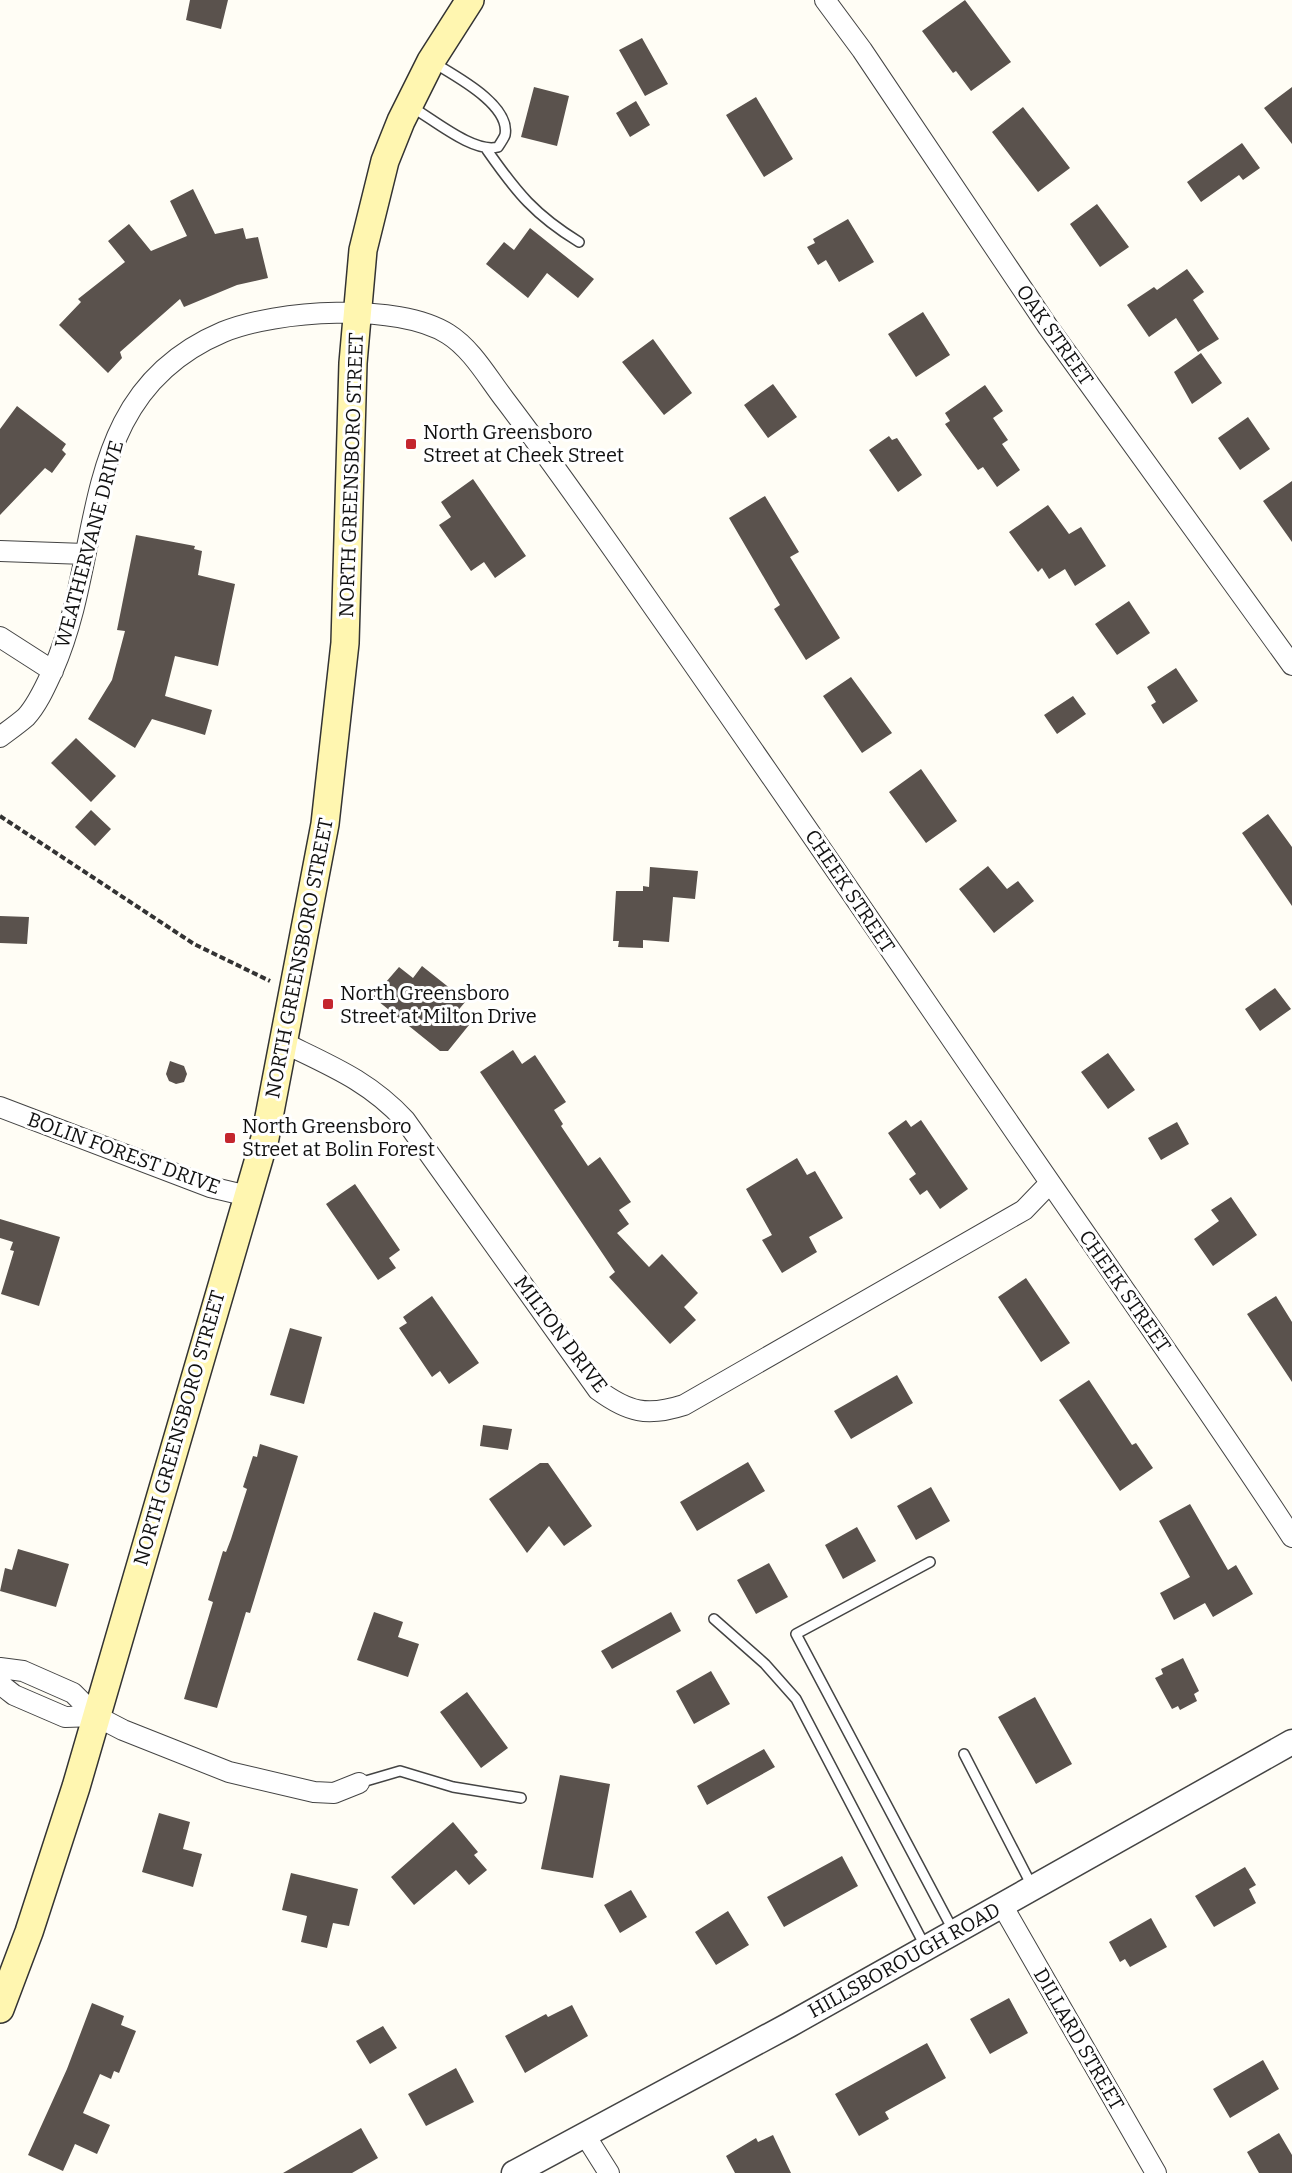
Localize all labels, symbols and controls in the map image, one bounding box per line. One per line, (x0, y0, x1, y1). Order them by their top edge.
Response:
street label: OAK STREET (1011, 280, 1099, 390)
street label: NORTH GREENSBORO STREET (334, 332, 368, 618)
place label: North Greensboro Street at Cheek Street (423, 420, 624, 467)
street label: WEATHERVANE DRIVE (50, 437, 128, 651)
marker: North Greensboro Street at Cheek Street (404, 437, 418, 451)
street label: NORTH GREENSBORO STREET (260, 815, 338, 1100)
street label: CHEEK STREET (800, 825, 900, 957)
place label: North Greensboro Street at Milton Drive (340, 981, 537, 1028)
marker: North Greensboro Street at Milton Drive (321, 997, 335, 1011)
street label: BOLIN FOREST DRIVE (24, 1107, 224, 1199)
place label: North Greensboro Street at Bolin Forest (242, 1114, 435, 1161)
marker: North Greensboro Street at Bolin Forest (223, 1131, 237, 1145)
street label: CHEEK STREET (1074, 1225, 1176, 1357)
street label: MILTON DRIVE (509, 1271, 613, 1397)
street label: NORTH GREENSBORO STREET (128, 1287, 230, 1568)
street label: HILLSBOROUGH ROAD (804, 1897, 1004, 2023)
street label: DILLARD STREET (1029, 1964, 1129, 2114)

